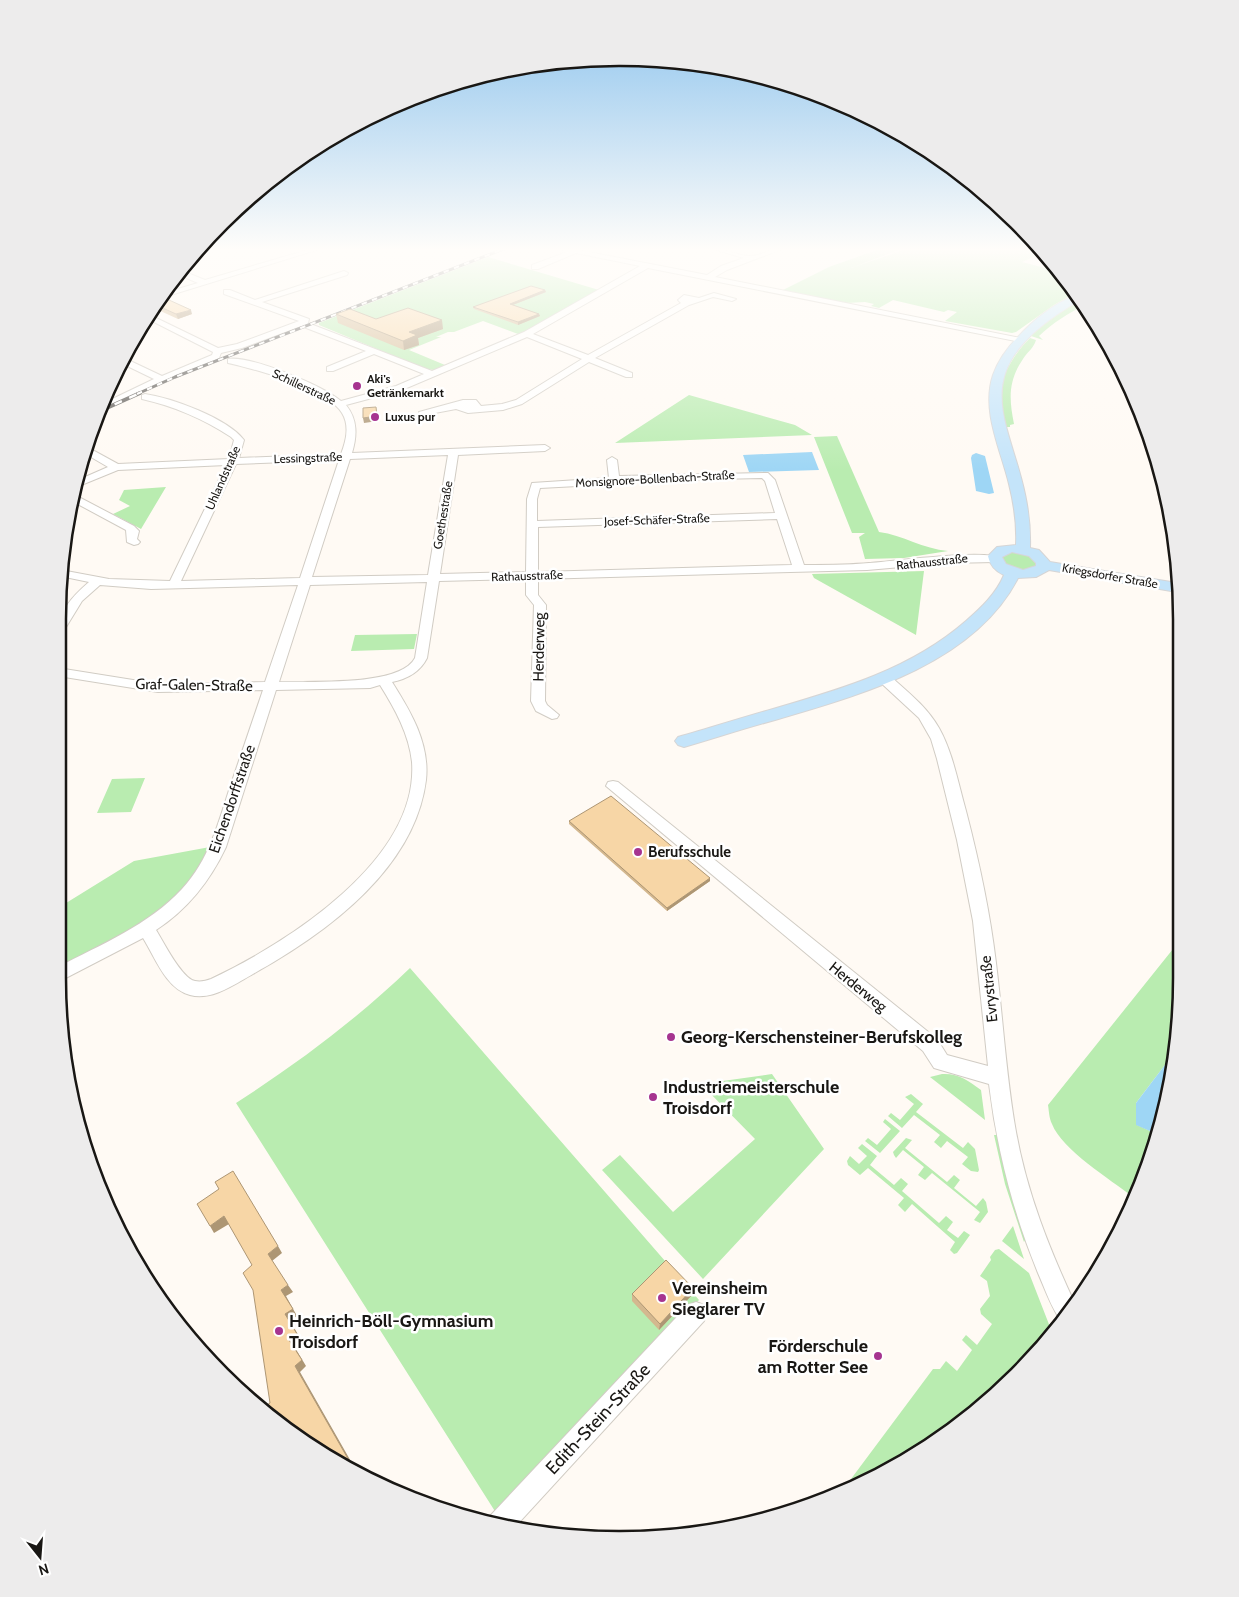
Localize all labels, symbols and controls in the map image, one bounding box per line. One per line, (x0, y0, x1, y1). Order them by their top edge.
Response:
street label: Schillerstraße (270, 365, 338, 408)
place label: Aki's Getränkemarkt (367, 371, 444, 400)
marker: Aki's Getränkemarkt (351, 380, 363, 392)
place label: Luxus pur (385, 409, 435, 424)
marker: Luxus pur (369, 411, 381, 423)
street label: Uhlandstraße (202, 443, 243, 512)
street label: Lessingstraße (273, 449, 343, 466)
street label: Monsignore-Bollenbach-Straße (575, 467, 735, 490)
street label: Goethestraße (430, 480, 455, 550)
street label: Josef-Schäfer-Straße (603, 510, 710, 529)
street label: Rathausstraße (895, 550, 968, 573)
street label: Kriegsdorfer Straße (1061, 560, 1159, 591)
street label: Rathausstraße (491, 567, 563, 584)
street label: Herderweg (529, 612, 549, 682)
street label: Graf-Galen-Straße (135, 675, 253, 695)
street label: Eichendorffstraße (205, 742, 259, 856)
place label: Berufsschule (648, 843, 731, 861)
marker: Berufsschule (632, 846, 644, 858)
street label: Evrystraße (977, 954, 1001, 1023)
street label: Herderweg (825, 958, 891, 1016)
place label: Georg-Kerschensteiner-Berufskolleg (681, 1026, 962, 1048)
marker: Georg-Kerschensteiner-Berufskolleg (665, 1031, 677, 1043)
place label: Industriemeisterschule Troisdorf (663, 1076, 839, 1119)
marker: Industriemeisterschule Troisdorf (647, 1091, 659, 1103)
place label: Vereinsheim Sieglarer TV (672, 1277, 768, 1320)
marker: Vereinsheim Sieglarer TV (656, 1292, 668, 1304)
place label: Heinrich-Böll-Gymnasium Troisdorf (289, 1310, 493, 1353)
marker: Heinrich-Böll-Gymnasium Troisdorf (273, 1325, 285, 1337)
place label: Förderschule am Rotter See (758, 1335, 868, 1378)
marker: Förderschule am Rotter See (872, 1350, 884, 1362)
street label: Edith-Stein-Straße (541, 1359, 655, 1479)
north arrow (15, 1532, 65, 1582)
text: N (36, 1559, 51, 1579)

